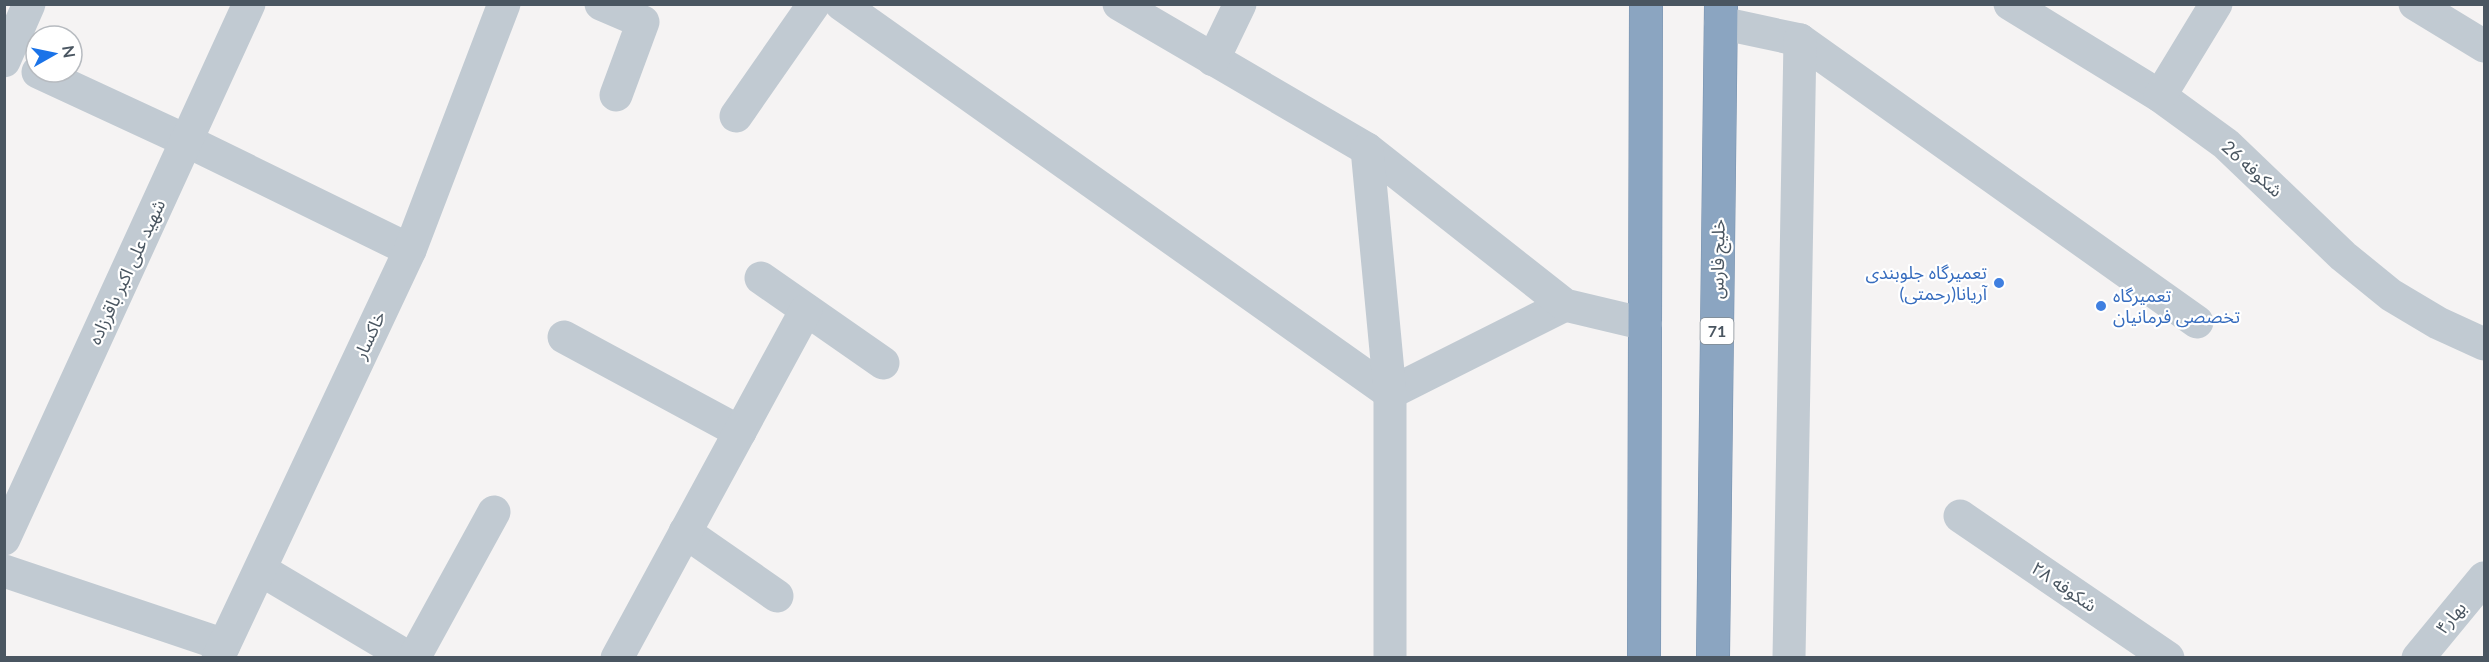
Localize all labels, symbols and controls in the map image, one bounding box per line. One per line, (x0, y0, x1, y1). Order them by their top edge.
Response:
north arrow (24, 24, 84, 84)
text: N (59, 44, 80, 59)
street label: شکوفه 26 (2217, 135, 2288, 202)
street label: شهید علی اکبر باقرزاده (83, 195, 170, 348)
street label: خلیج فارس (1705, 219, 1732, 299)
place label: تعمیرگاه جلوبندی آریانا(رحمتی) (1865, 261, 1988, 305)
marker: تعمیرگاه جلوبندی آریانا(رحمتی) (1992, 276, 2006, 290)
place label: تعمیرگاه تخصصی فرمانیان (2113, 284, 2240, 328)
marker: تعمیرگاه تخصصی فرمانیان (2094, 299, 2108, 313)
street label: خاکسار (348, 307, 391, 363)
road number: 71 (1700, 318, 1734, 344)
street label: شکوفه ۲۸ (2027, 556, 2101, 617)
street label: بهار۴ (2430, 596, 2471, 639)

